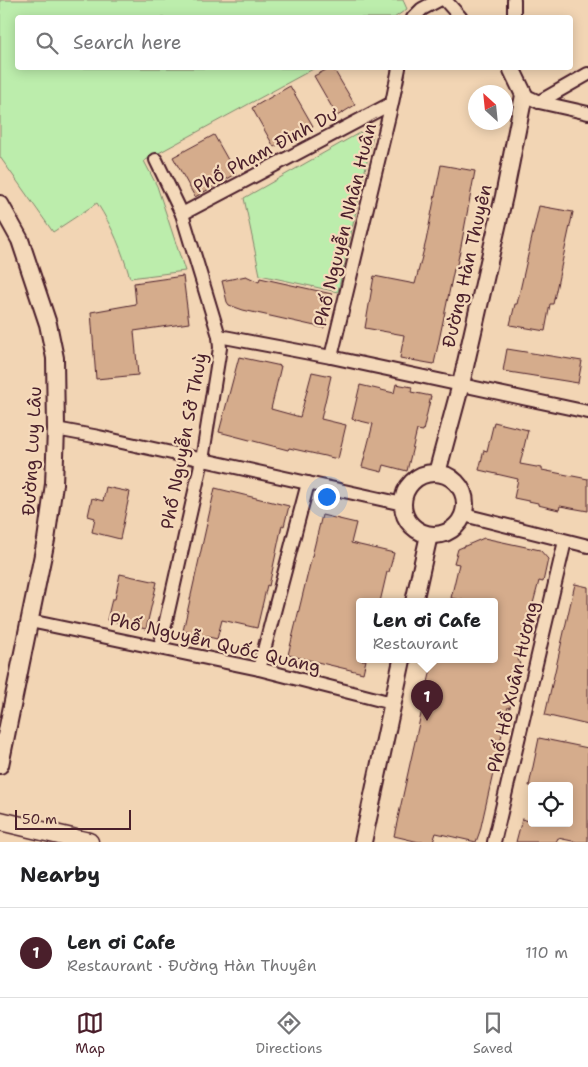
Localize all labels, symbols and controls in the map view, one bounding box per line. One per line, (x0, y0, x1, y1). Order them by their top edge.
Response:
search box (15, 15, 573, 70)
icon: search (33, 29, 61, 57)
text: Search here (73, 30, 182, 55)
north arrow (468, 85, 513, 130)
street label: Phố Phạm Đình Dư (189, 101, 343, 198)
street label: Phố Nguyễn Nhân Huân (308, 121, 382, 329)
street label: Đường Hàn Thuyên (437, 182, 497, 350)
street label: Phố Nguyễn Sở Thuỳ (155, 351, 213, 531)
street label: Đường Luy Lâu (17, 386, 47, 516)
your location (314, 484, 340, 510)
popup (356, 598, 498, 663)
street label: Phố Hồ Xuân Hương (482, 599, 544, 775)
street label: Phố Nguyễn Quốc Quang (107, 607, 323, 679)
text: Len ơi Cafe (373, 608, 481, 633)
text: Restaurant (373, 633, 458, 654)
pin: 1 (411, 680, 443, 721)
map controls (528, 782, 573, 827)
button: locate (528, 782, 573, 827)
scale bar (15, 807, 131, 830)
text: 50 m (22, 810, 57, 828)
text: Nearby (20, 861, 100, 889)
text: Len ơi Cafe (67, 930, 176, 955)
text: 1 (32, 942, 40, 963)
text: 110 m (525, 942, 568, 963)
text: Restaurant · Đường Hàn Thuyên (67, 955, 316, 976)
tab: Map (75, 1009, 105, 1057)
tab: Directions (256, 1009, 323, 1057)
tab: Saved (473, 1009, 513, 1057)

